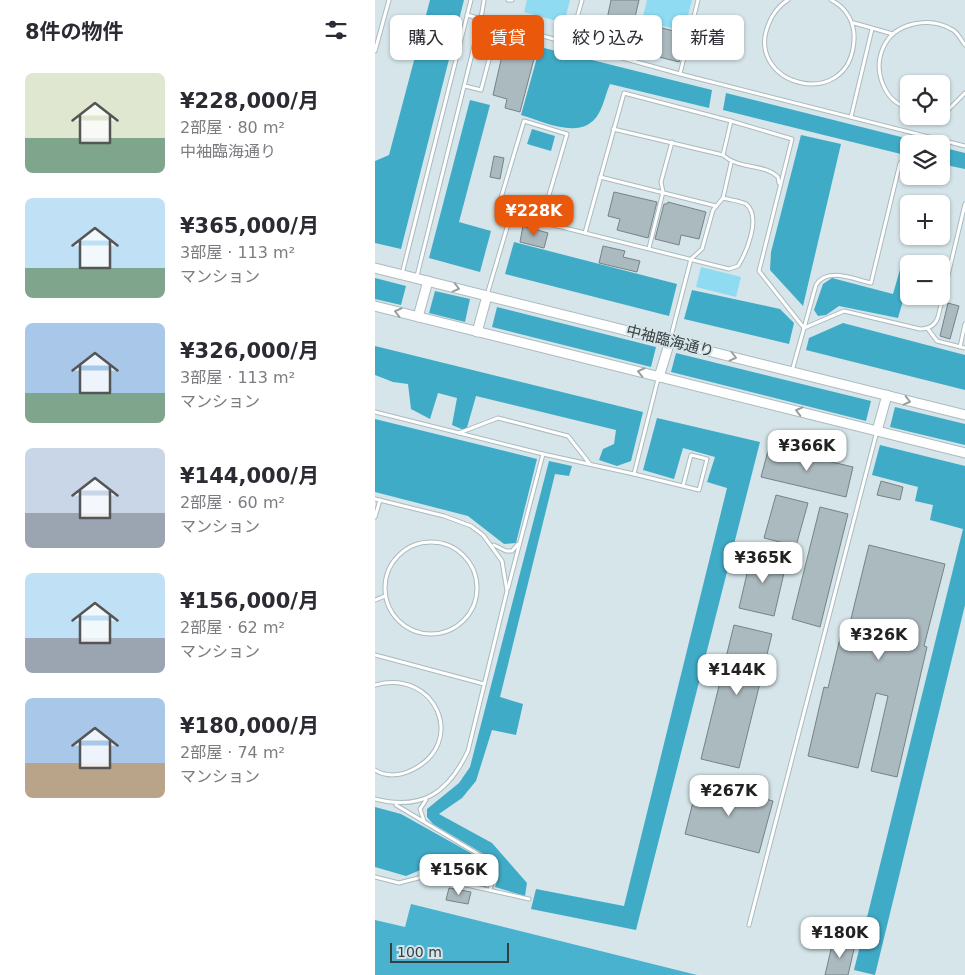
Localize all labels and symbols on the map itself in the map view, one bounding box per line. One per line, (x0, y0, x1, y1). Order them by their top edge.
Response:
pin: ¥228K (499, 194, 569, 237)
one-way arrow (452, 282, 461, 293)
one-way arrow (394, 307, 403, 318)
street label: 中袖臨海通り (624, 321, 716, 361)
one-way arrow (728, 351, 737, 362)
one-way arrow (637, 367, 646, 378)
one-way arrow (903, 395, 912, 406)
one-way arrow (795, 407, 803, 417)
pin: ¥366K (772, 430, 842, 472)
pin: ¥365K (728, 542, 798, 584)
pin: ¥326K (844, 618, 914, 661)
pin: ¥144K (702, 654, 772, 696)
pin: ¥267K (694, 774, 764, 817)
pin: ¥156K (424, 854, 494, 896)
pin: ¥180K (805, 916, 875, 959)
scale bar (390, 940, 509, 963)

